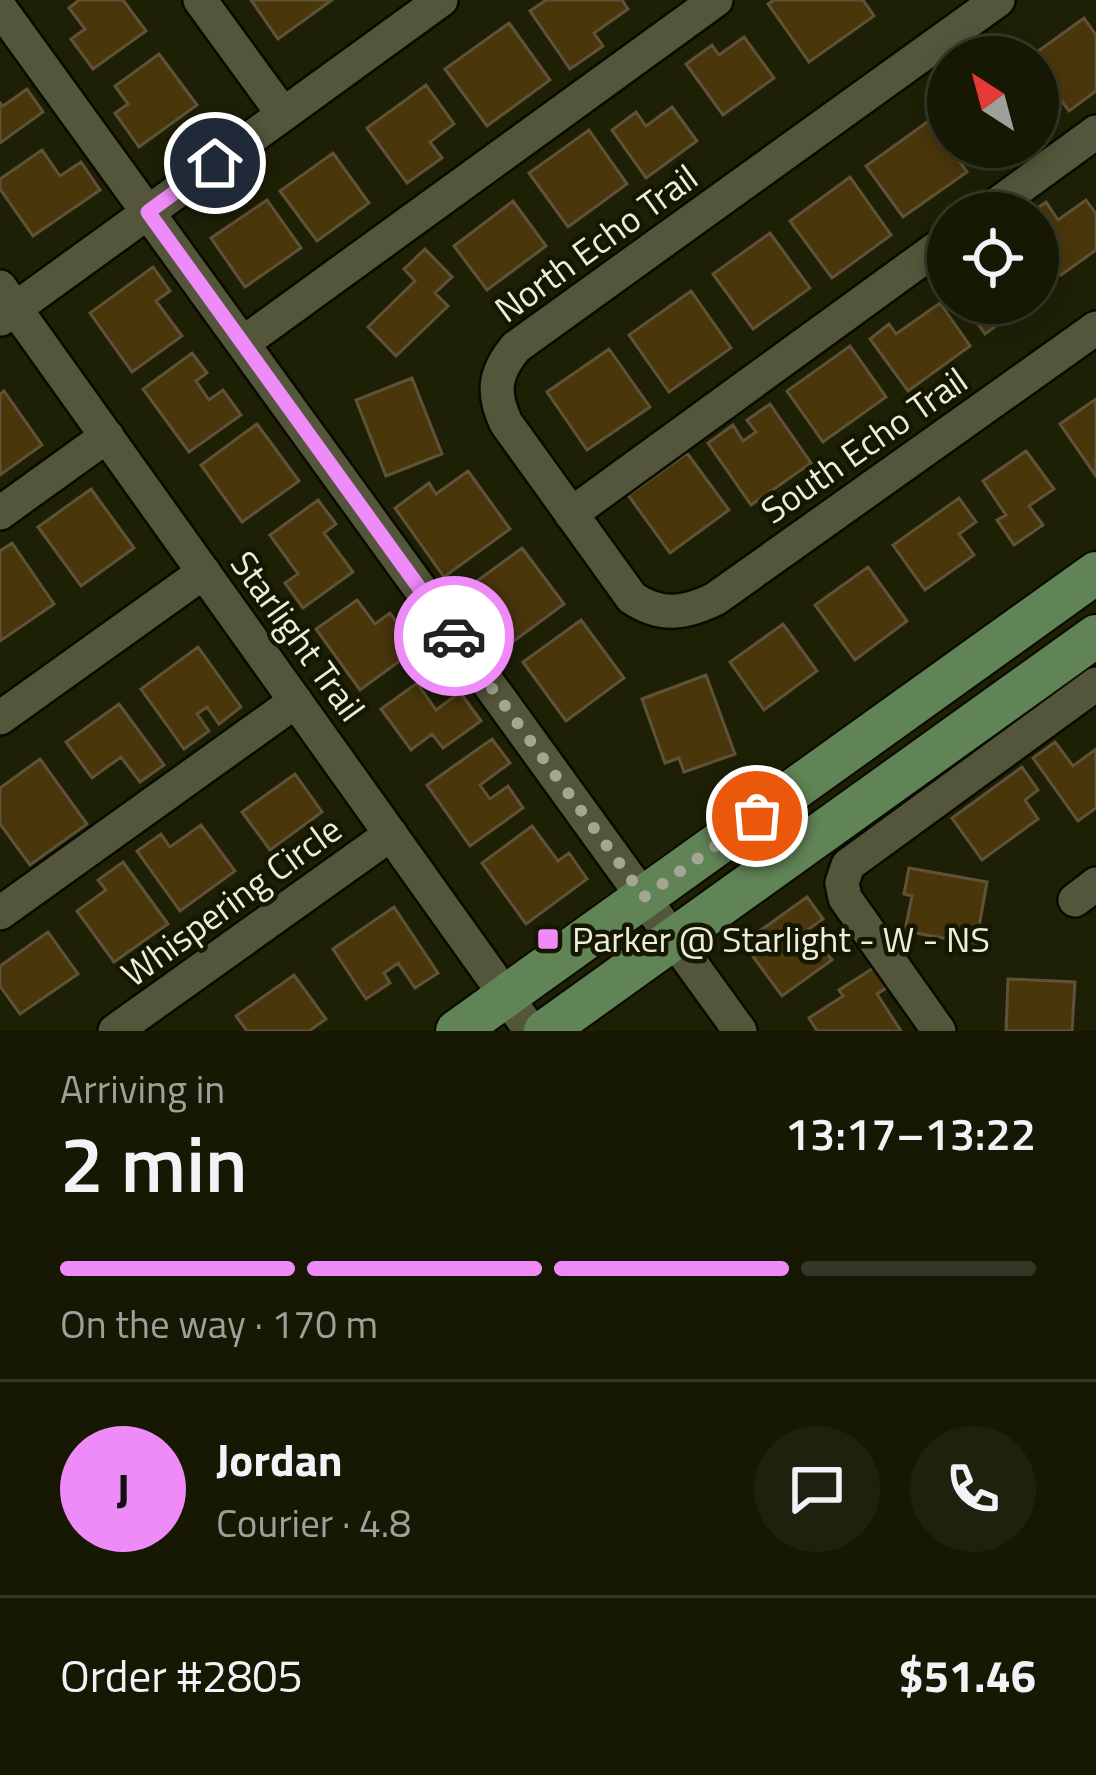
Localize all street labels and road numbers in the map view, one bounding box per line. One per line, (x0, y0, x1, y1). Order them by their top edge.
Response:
street label: North Echo Trail (483, 150, 709, 335)
street label: South Echo Trail (749, 353, 978, 536)
street label: Starlight Trail (218, 539, 379, 733)
street label: Whispering Circle (109, 802, 352, 1000)

